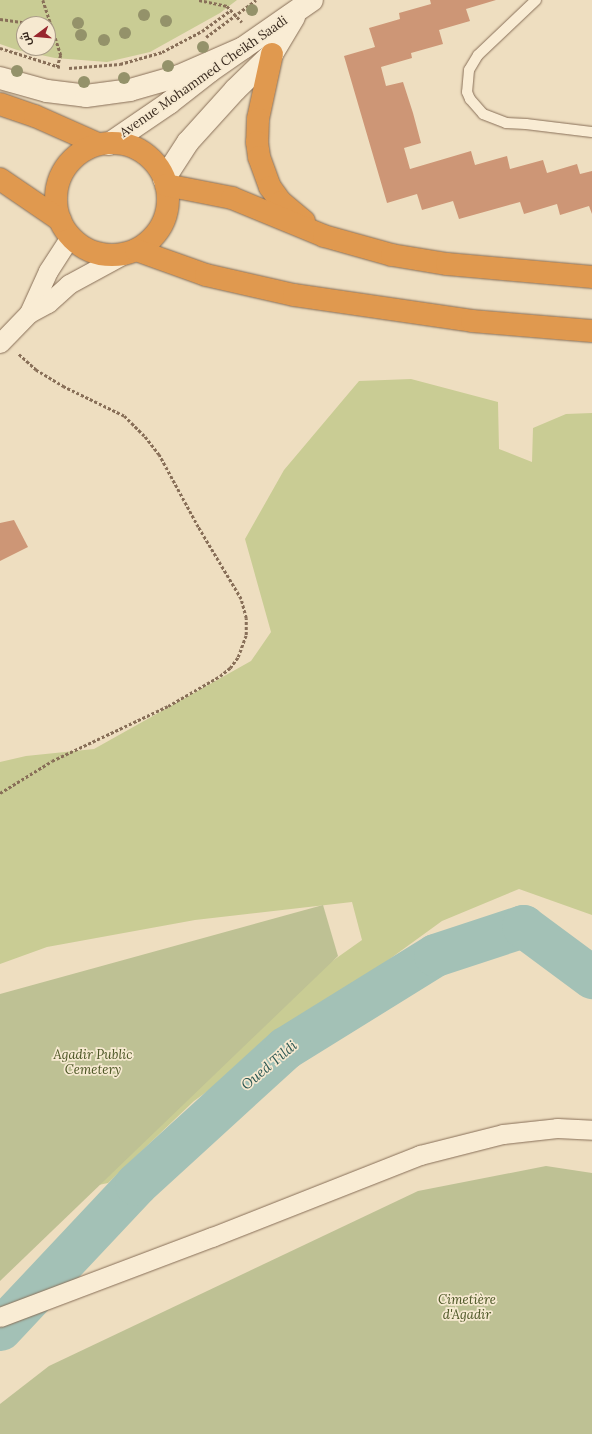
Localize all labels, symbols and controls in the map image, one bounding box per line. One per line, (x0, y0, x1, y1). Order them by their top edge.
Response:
street label: Avenue Mohammed Cheikh Saadi (117, 13, 291, 141)
north arrow (16, 16, 56, 56)
text: ش (17, 30, 34, 48)
water label: Oued Tildi (238, 1037, 300, 1093)
park label: Agadir Public Cemetery (54, 1048, 132, 1079)
park label: Cimetière d'Agadir (438, 1293, 496, 1324)

